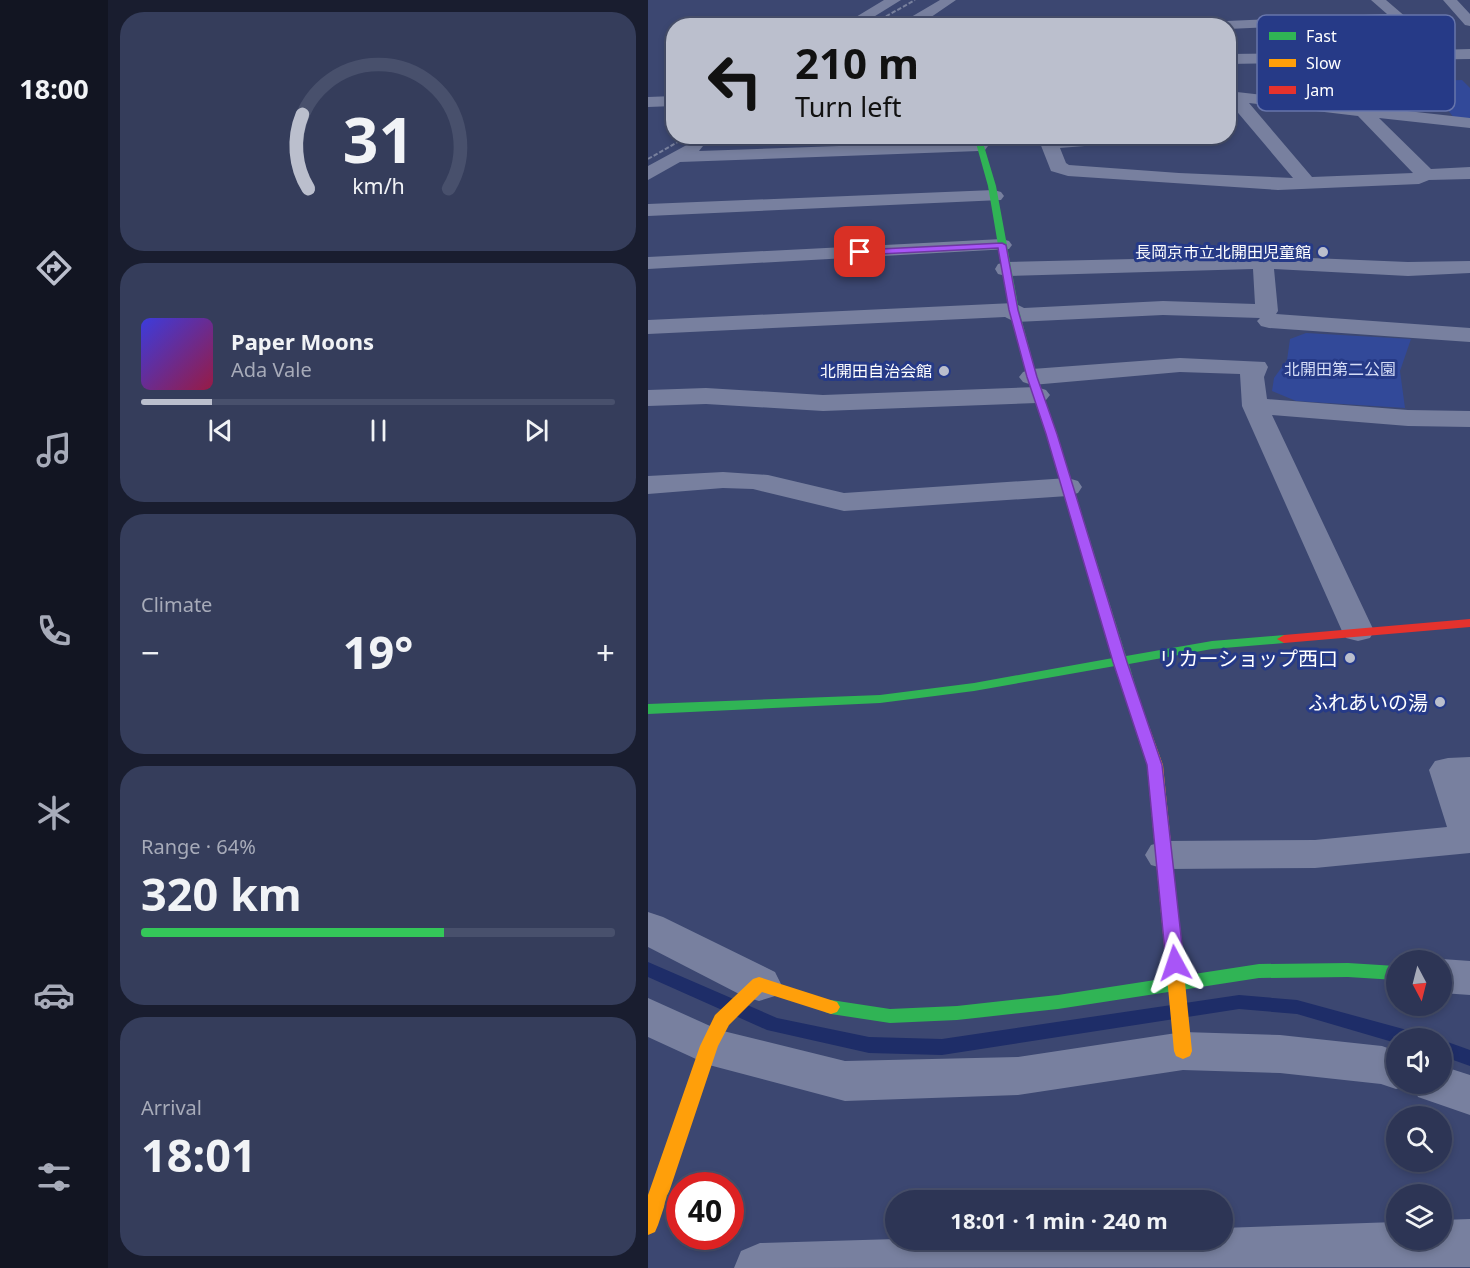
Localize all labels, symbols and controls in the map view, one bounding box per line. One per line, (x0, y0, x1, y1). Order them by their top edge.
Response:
legend (1257, 15, 1455, 111)
text: Fast (1306, 25, 1337, 47)
text: 210 m (795, 34, 919, 91)
icon: left (696, 42, 774, 120)
text: Slow (1306, 52, 1341, 74)
text: 18:00 (19, 70, 89, 107)
text: Jam (1304, 79, 1334, 101)
text: Turn left (795, 88, 901, 125)
text: 31 (342, 96, 414, 181)
text: km/h (352, 171, 404, 200)
pin (834, 226, 885, 277)
icon: arrive (843, 235, 876, 268)
place label: 長岡京市立北開田児童館 (1135, 241, 1311, 263)
marker: 長岡京市立北開田児童館 (1316, 245, 1330, 259)
icon: directions (33, 247, 75, 289)
text: Paper Moons (231, 326, 374, 356)
text: Ada Vale (231, 356, 312, 383)
park label: 北開田第二公園 (1284, 358, 1396, 380)
place label: 北開田自治会館 (820, 360, 932, 382)
marker: 北開田自治会館 (937, 364, 951, 378)
icon: previous (204, 414, 237, 447)
icon: pause (362, 414, 395, 447)
icon: next (520, 414, 553, 447)
icon: music (33, 429, 75, 471)
text: Climate (141, 591, 212, 618)
icon: phone (33, 610, 75, 652)
text: 19° (343, 621, 413, 682)
text: − (141, 630, 160, 675)
text: + (596, 630, 615, 675)
place label: リカーショップ西口 (1158, 645, 1338, 672)
marker: リカーショップ西口 (1343, 651, 1357, 665)
place label: ふれあいの湯 (1308, 689, 1428, 716)
marker: ふれあいの湯 (1433, 695, 1447, 709)
icon: climate (33, 792, 75, 834)
text: Range · 64% (141, 833, 256, 860)
text: 320 km (141, 863, 302, 924)
position arrow (1143, 931, 1207, 995)
north arrow (1386, 950, 1452, 1016)
map controls (1386, 950, 1452, 1250)
icon: car (33, 974, 75, 1016)
button: sound (1386, 1028, 1452, 1094)
text: Arrival (141, 1094, 202, 1121)
button: search (1386, 1106, 1452, 1172)
text: 18:01 (141, 1124, 257, 1185)
icon: filters (33, 1156, 75, 1198)
speed limit sign: 40 (666, 1172, 744, 1250)
button: layers (1386, 1184, 1452, 1250)
text: 18:01 · 1 min · 240 m (950, 1205, 1168, 1235)

